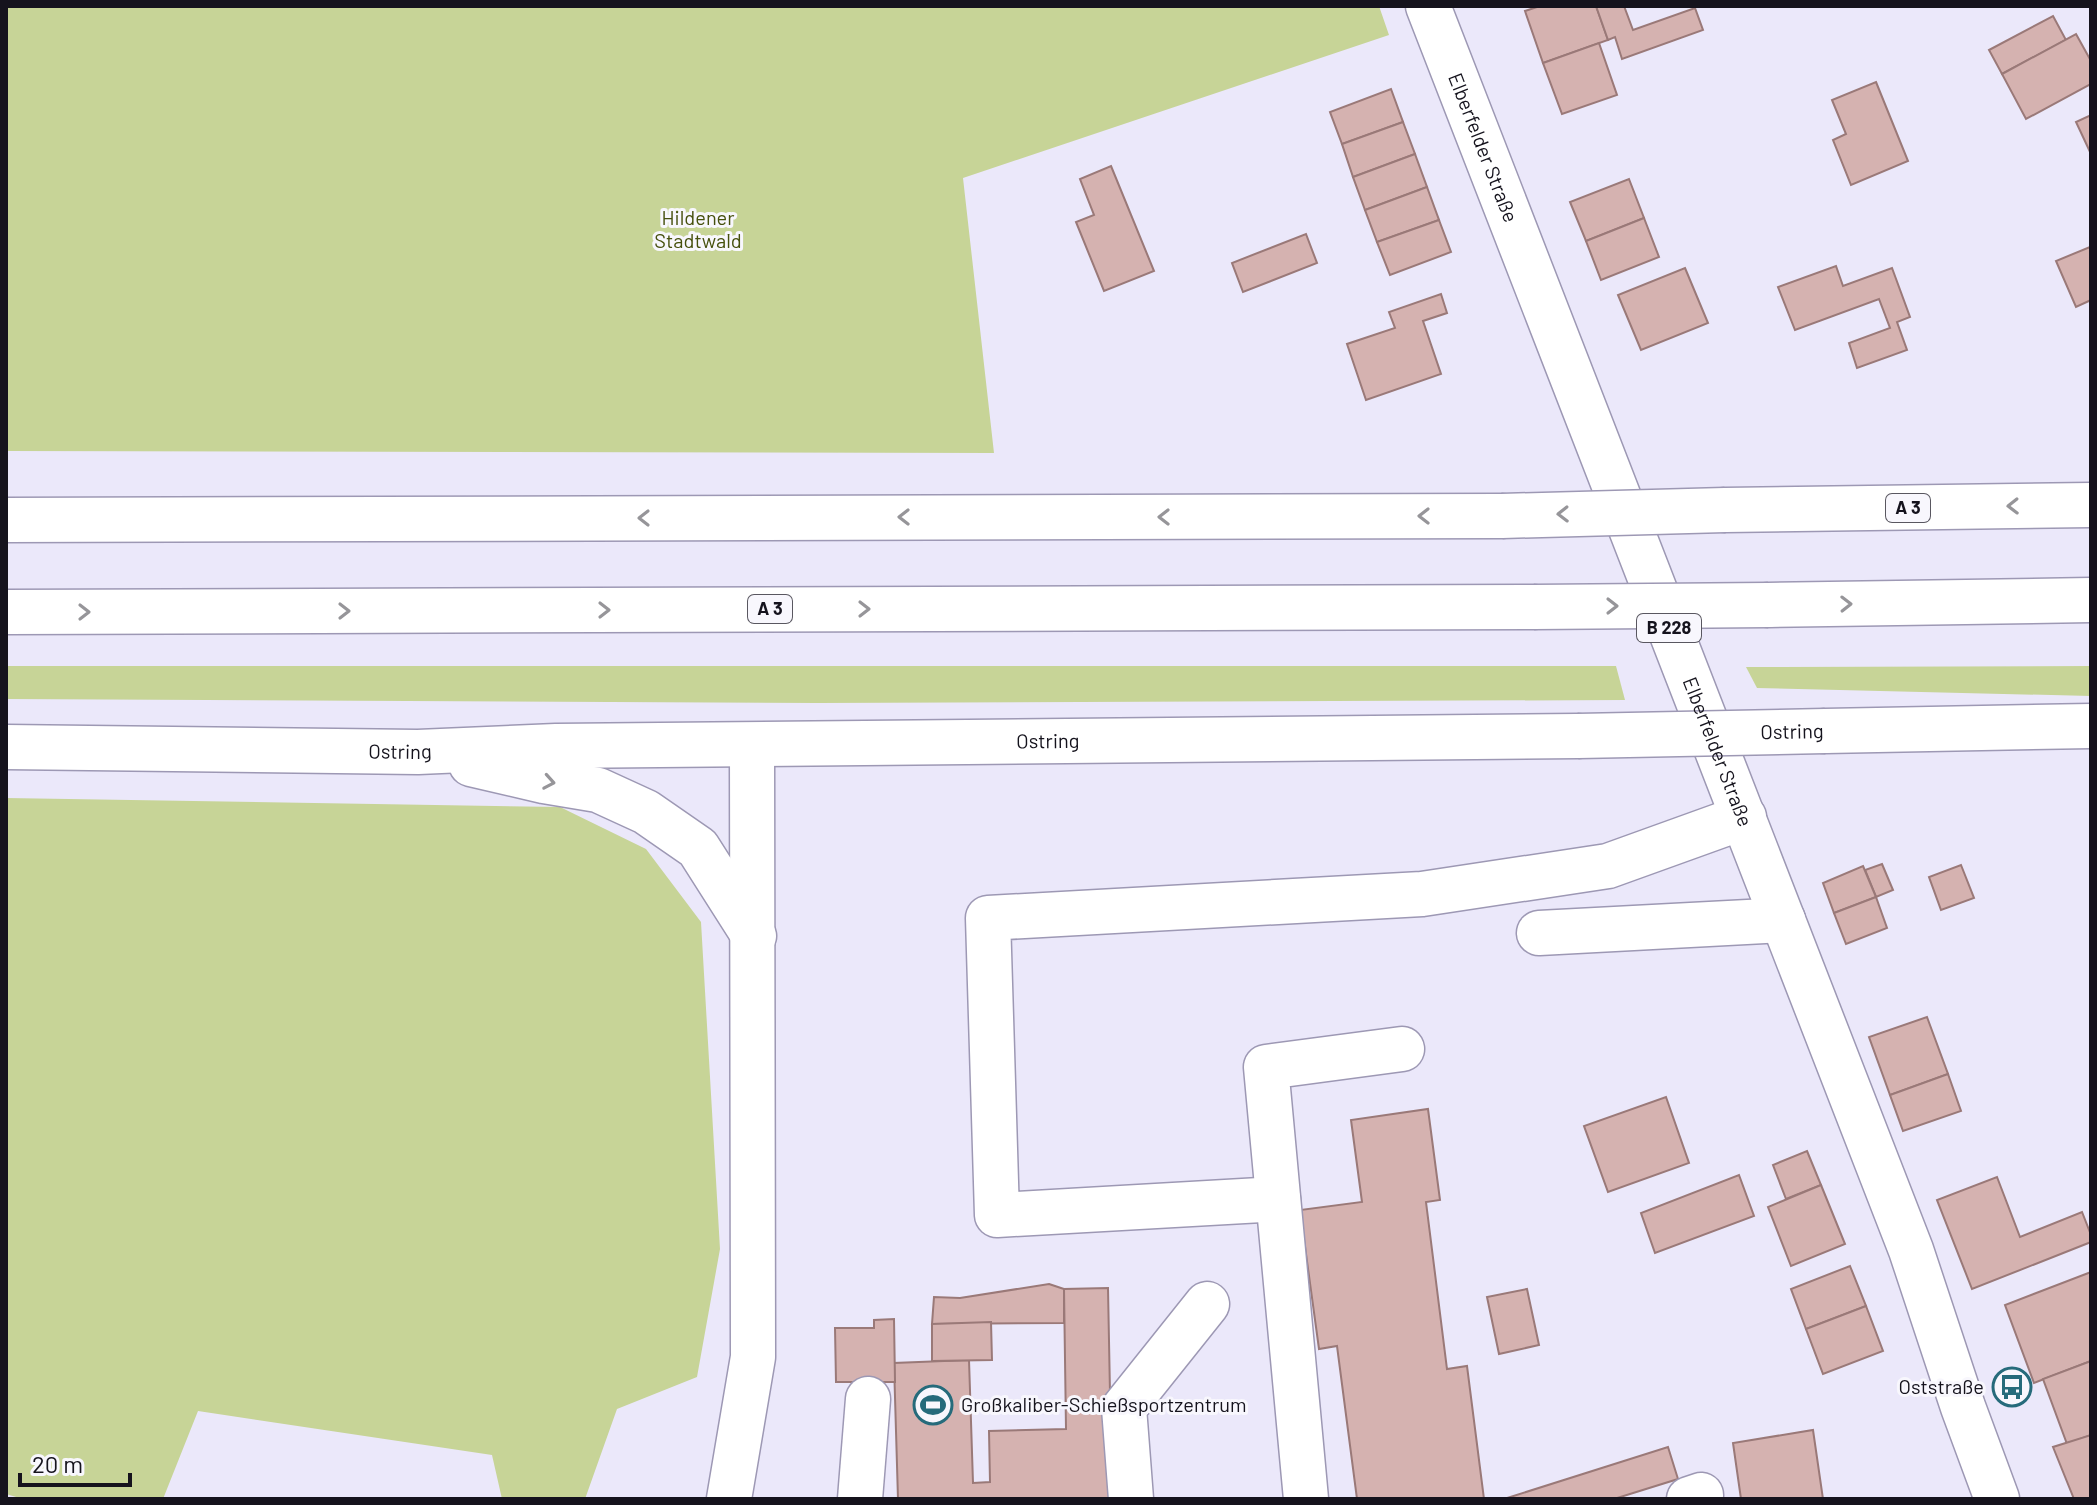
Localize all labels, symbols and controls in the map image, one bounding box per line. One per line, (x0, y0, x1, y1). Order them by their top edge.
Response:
street label: Elberfelder Straße (1444, 69, 1524, 225)
park label: Hildener Stadtwald (654, 205, 742, 252)
road number: A 3 (1886, 494, 1930, 522)
one-way arrow (2006, 498, 2019, 515)
one-way arrow (1556, 505, 1569, 523)
one-way arrow (1417, 507, 1430, 525)
one-way arrow (897, 508, 910, 526)
one-way arrow (1157, 508, 1170, 526)
one-way arrow (637, 509, 650, 527)
road number: A 3 (748, 595, 792, 623)
one-way arrow (1840, 595, 1853, 613)
one-way arrow (1606, 597, 1619, 615)
one-way arrow (858, 600, 871, 618)
one-way arrow (598, 601, 611, 619)
one-way arrow (338, 602, 351, 620)
one-way arrow (78, 603, 91, 621)
road number: B 228 (1637, 614, 1701, 642)
street label: Elberfelder Straße (1679, 673, 1758, 830)
street label: Ostring (1760, 718, 1824, 743)
street label: Ostring (1016, 728, 1080, 752)
street label: Ostring (368, 738, 432, 763)
one-way arrow (542, 772, 556, 789)
bus stop icon: Oststraße (1991, 1366, 2033, 1408)
place label: Oststraße (1899, 1374, 1984, 1398)
sports icon: Großkaliber-Schießsportzentrum (912, 1384, 954, 1426)
place label: Großkaliber-Schießsportzentrum (961, 1392, 1247, 1416)
scale bar (20, 1437, 130, 1487)
text: 20 m (32, 1449, 83, 1478)

